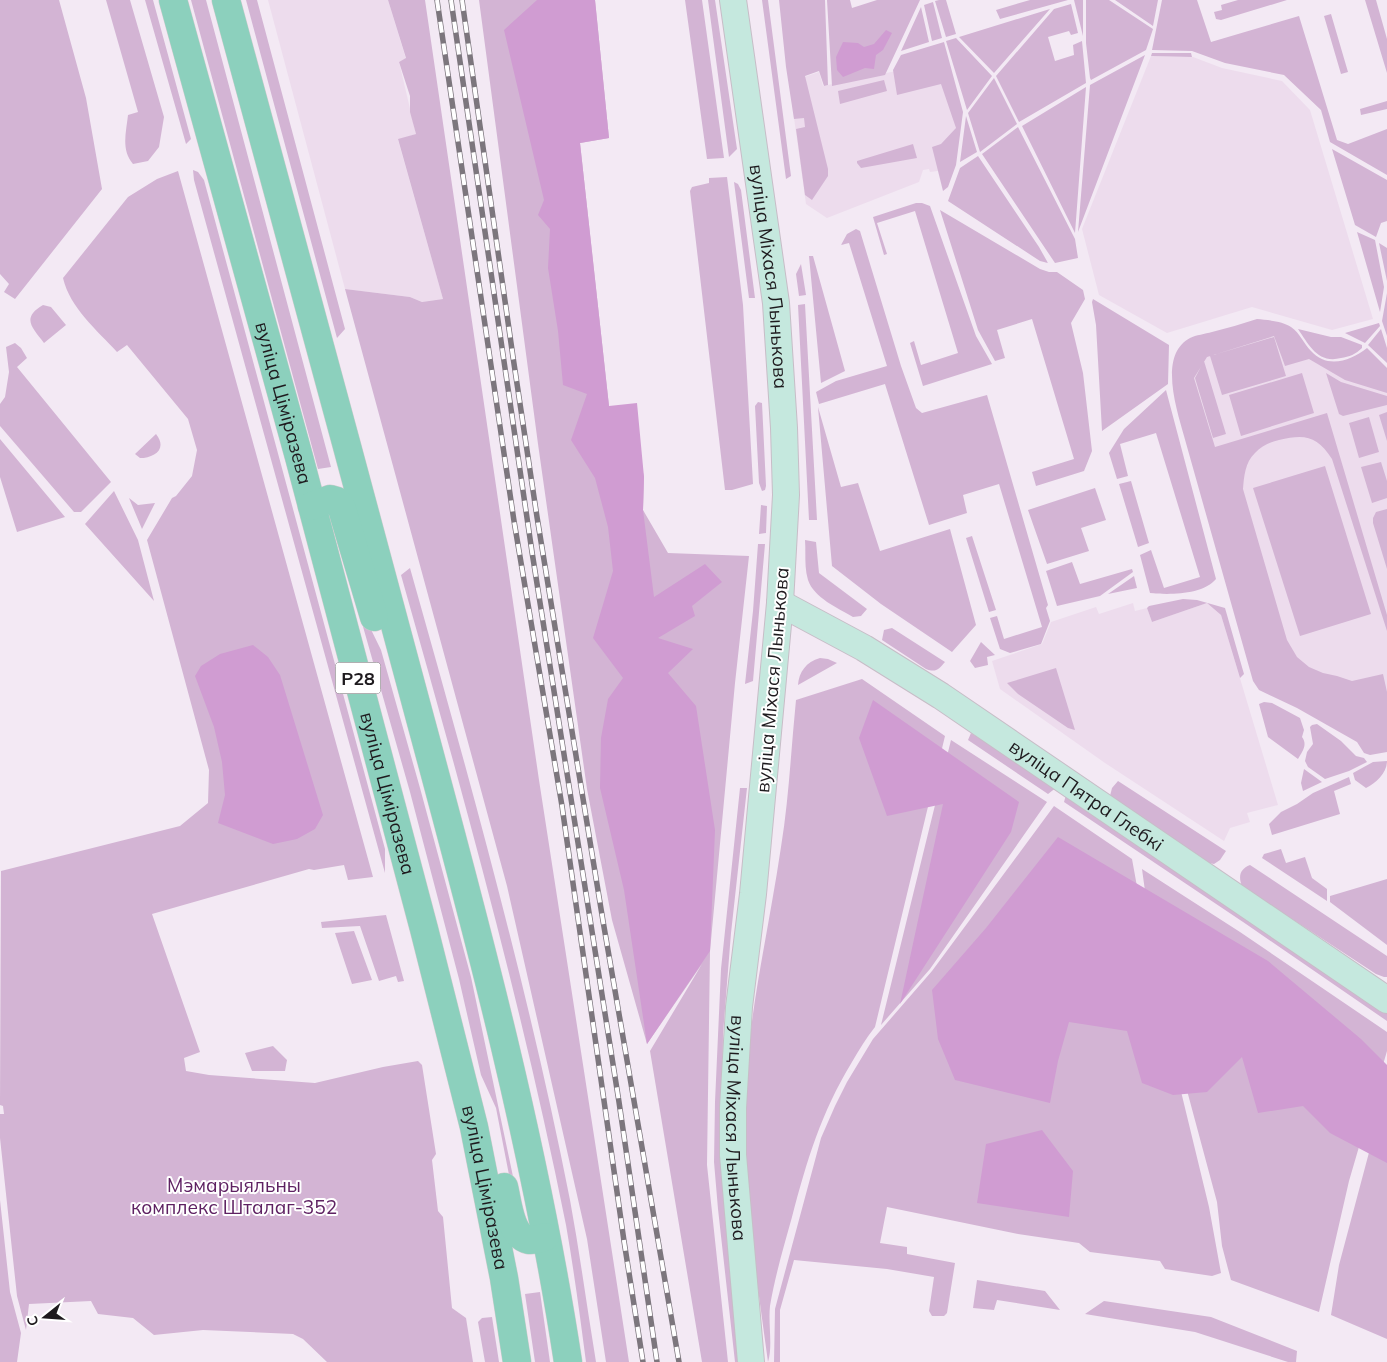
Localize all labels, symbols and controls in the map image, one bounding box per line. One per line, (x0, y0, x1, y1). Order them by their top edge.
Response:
street label: вуліца Міхася Лынькова (744, 163, 793, 390)
street label: вуліца Ціміразева (250, 319, 318, 487)
street label: вуліца Міхася Лынькова (750, 566, 794, 794)
road number: Р28 (336, 662, 380, 694)
street label: вуліца Ціміразева (355, 709, 421, 877)
street label: вуліца Пятра Глебкі (1005, 734, 1168, 856)
street label: вуліца Міхася Лынькова (721, 1015, 752, 1242)
street label: вуліца Ціміразева (457, 1102, 514, 1272)
park label: Мэмарыяльны комплекс Шталаг-352 (131, 1173, 337, 1219)
north arrow (20, 1292, 70, 1342)
text: С (23, 1314, 43, 1328)

